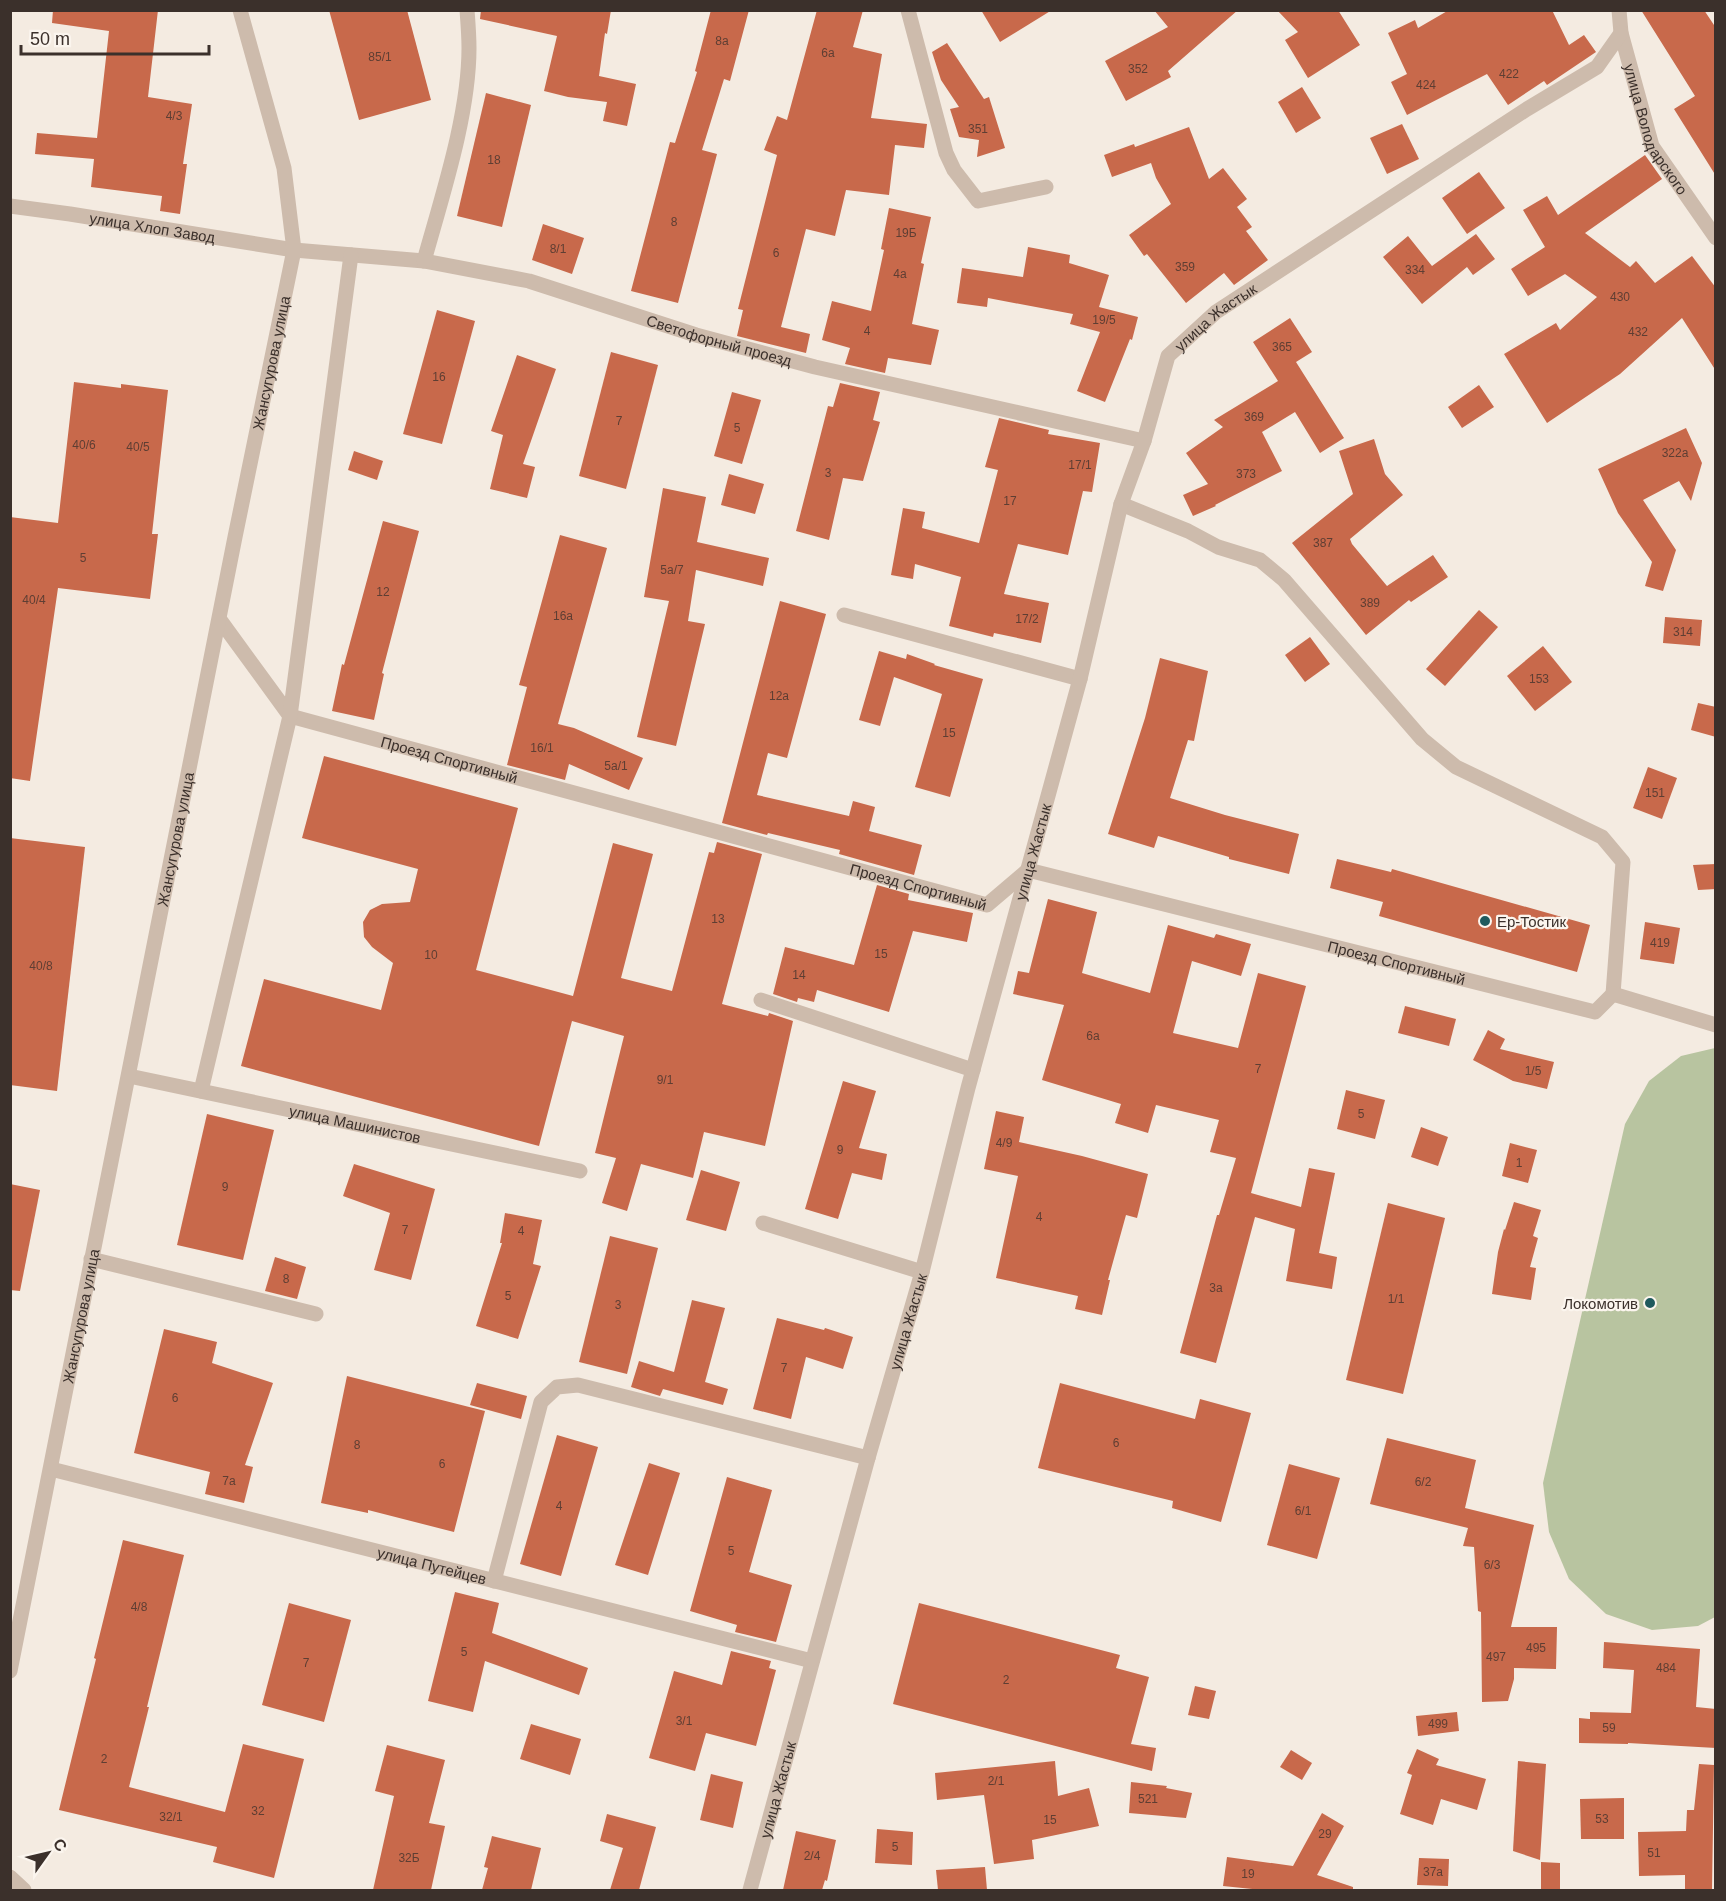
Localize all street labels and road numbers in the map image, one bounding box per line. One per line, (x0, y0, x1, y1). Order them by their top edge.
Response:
street label: улица Володарского (1621, 62, 1691, 197)
street label: улица Хлоп Завод (88, 209, 217, 246)
street label: улица Жастык (1171, 279, 1260, 354)
street label: Жансугурова улица (249, 293, 293, 431)
street label: Светофорный проезд (644, 311, 794, 369)
street label: Проезд Спортивный (379, 733, 520, 786)
street label: Жансугурова улица (153, 770, 197, 908)
street label: улица Жастык (1011, 801, 1054, 902)
street label: Проезд Спортивный (848, 860, 989, 913)
street label: Проезд Спортивный (1326, 937, 1467, 988)
street label: улица Машинистов (288, 1101, 422, 1146)
street label: Жансугурова улица (59, 1247, 102, 1385)
street label: улица Жастык (886, 1271, 930, 1372)
street label: улица Путейцев (376, 1543, 488, 1587)
street label: улица Жастык (756, 1739, 799, 1840)

